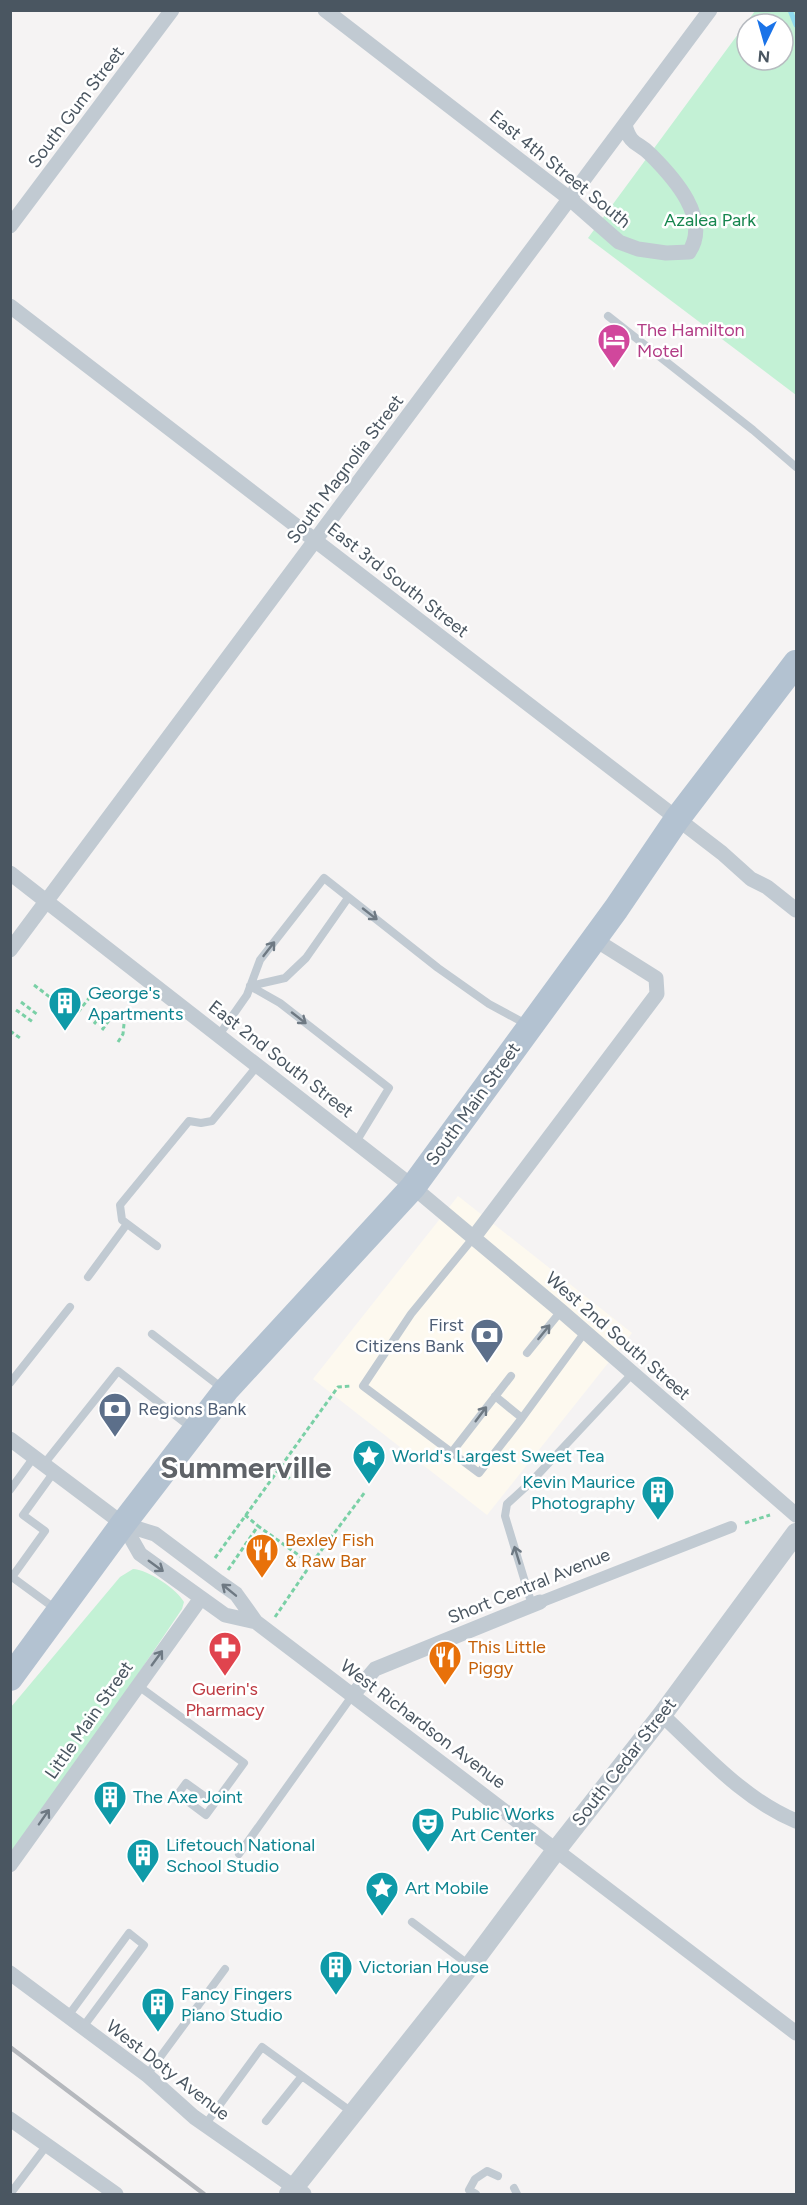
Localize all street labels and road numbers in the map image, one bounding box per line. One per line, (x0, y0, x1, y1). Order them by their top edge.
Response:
street label: South Gum Street (23, 42, 129, 172)
street label: East 4th Street South (485, 105, 635, 233)
street label: South Magnolia Street (282, 390, 408, 548)
street label: East 3rd South Street (323, 518, 473, 642)
street label: East 2nd South Street (204, 996, 358, 1123)
street label: South Main Street (421, 1038, 525, 1170)
street label: West 2nd South Street (541, 1267, 695, 1405)
street label: Short Central Avenue (445, 1543, 614, 1629)
street label: West Richardson Avenue (336, 1655, 510, 1793)
street label: Little Main Street (40, 1657, 138, 1783)
street label: South Cedar Street (567, 1693, 681, 1830)
street label: West Doty Avenue (102, 2015, 234, 2125)

